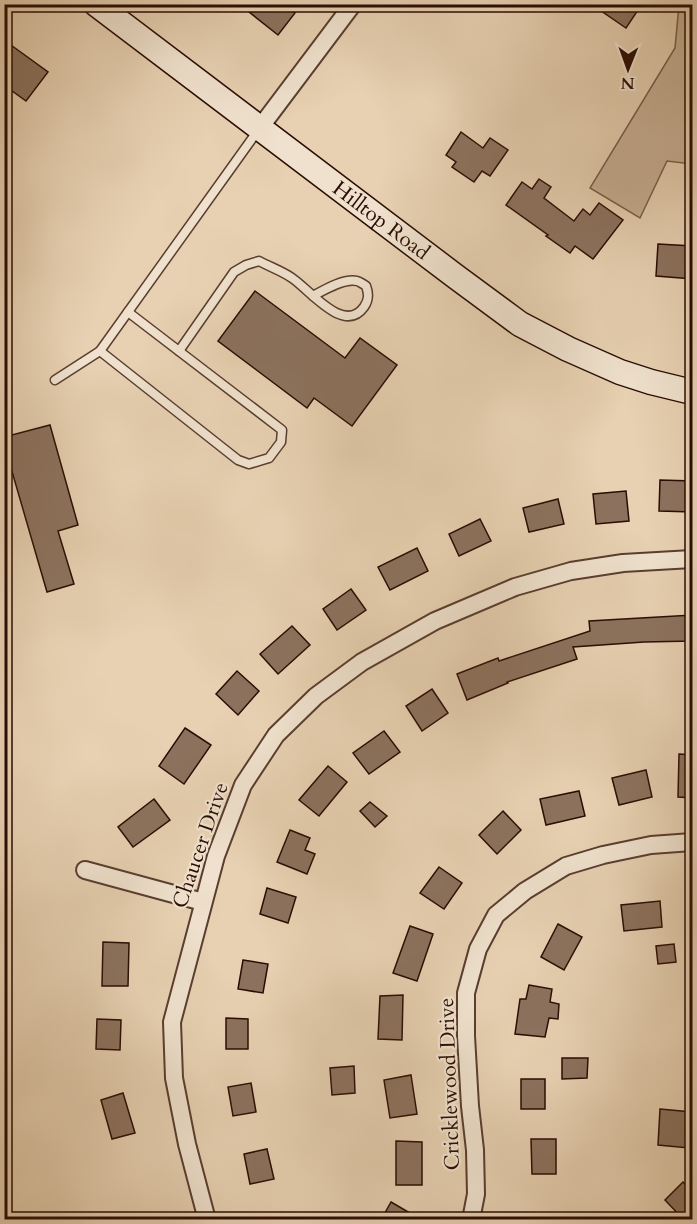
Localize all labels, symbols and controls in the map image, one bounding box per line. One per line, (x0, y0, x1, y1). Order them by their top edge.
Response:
north arrow (598, 39, 658, 99)
text: N (621, 72, 635, 94)
street label: Hilltop Road (326, 174, 436, 267)
street label: Chaucer Drive (165, 778, 236, 912)
street label: Cricklewood Drive (432, 997, 467, 1171)

